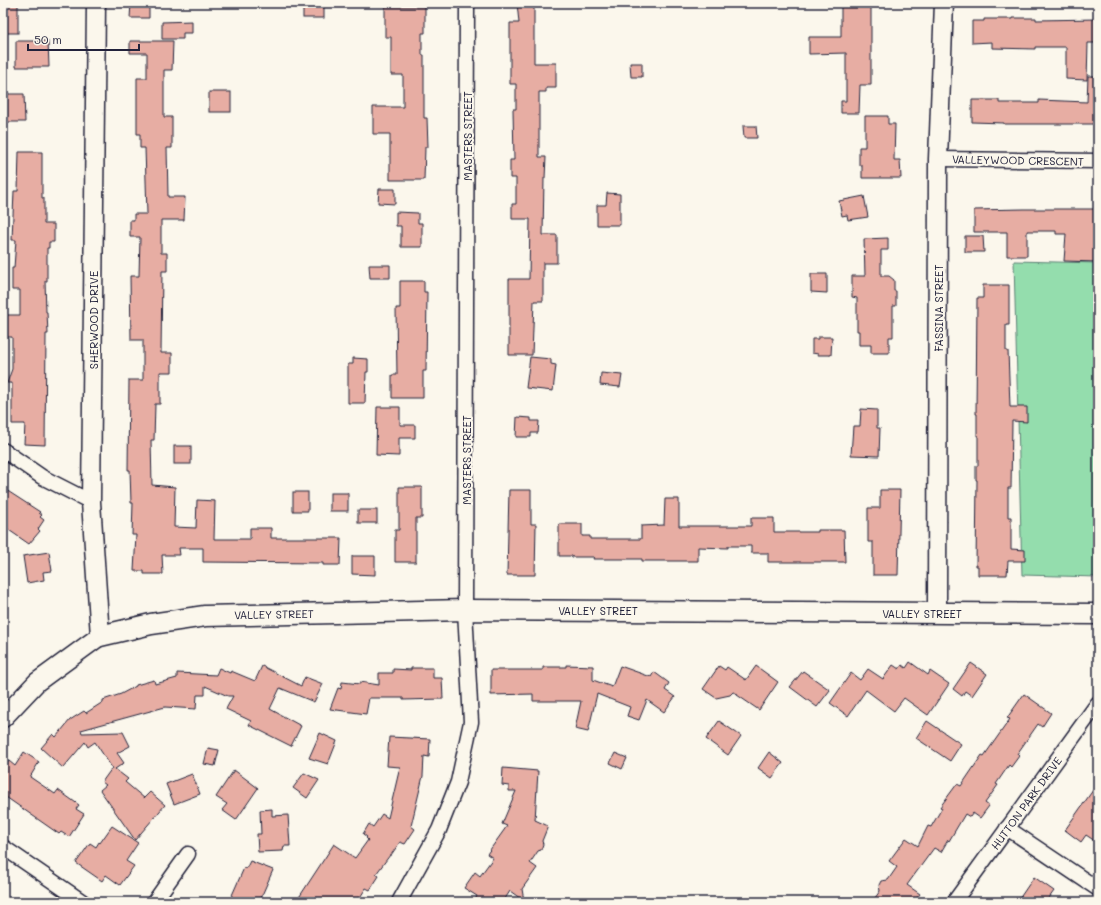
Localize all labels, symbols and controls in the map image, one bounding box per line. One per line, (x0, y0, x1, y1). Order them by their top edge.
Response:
scale bar (28, 26, 139, 52)
text: 50 m (34, 31, 62, 47)
street label: MASTERS STREET (460, 91, 475, 181)
street label: VALLEYWOOD CRESCENT (952, 151, 1084, 169)
street label: FASSINA STREET (931, 264, 946, 352)
street label: SHERWOOD DRIVE (86, 271, 101, 369)
street label: MASTERS STREET (459, 415, 474, 505)
street label: VALLEY STREET (558, 603, 638, 618)
street label: VALLEY STREET (234, 606, 314, 622)
street label: VALLEY STREET (882, 606, 962, 621)
street label: HUTTON PARK DRIVE (987, 754, 1065, 852)

